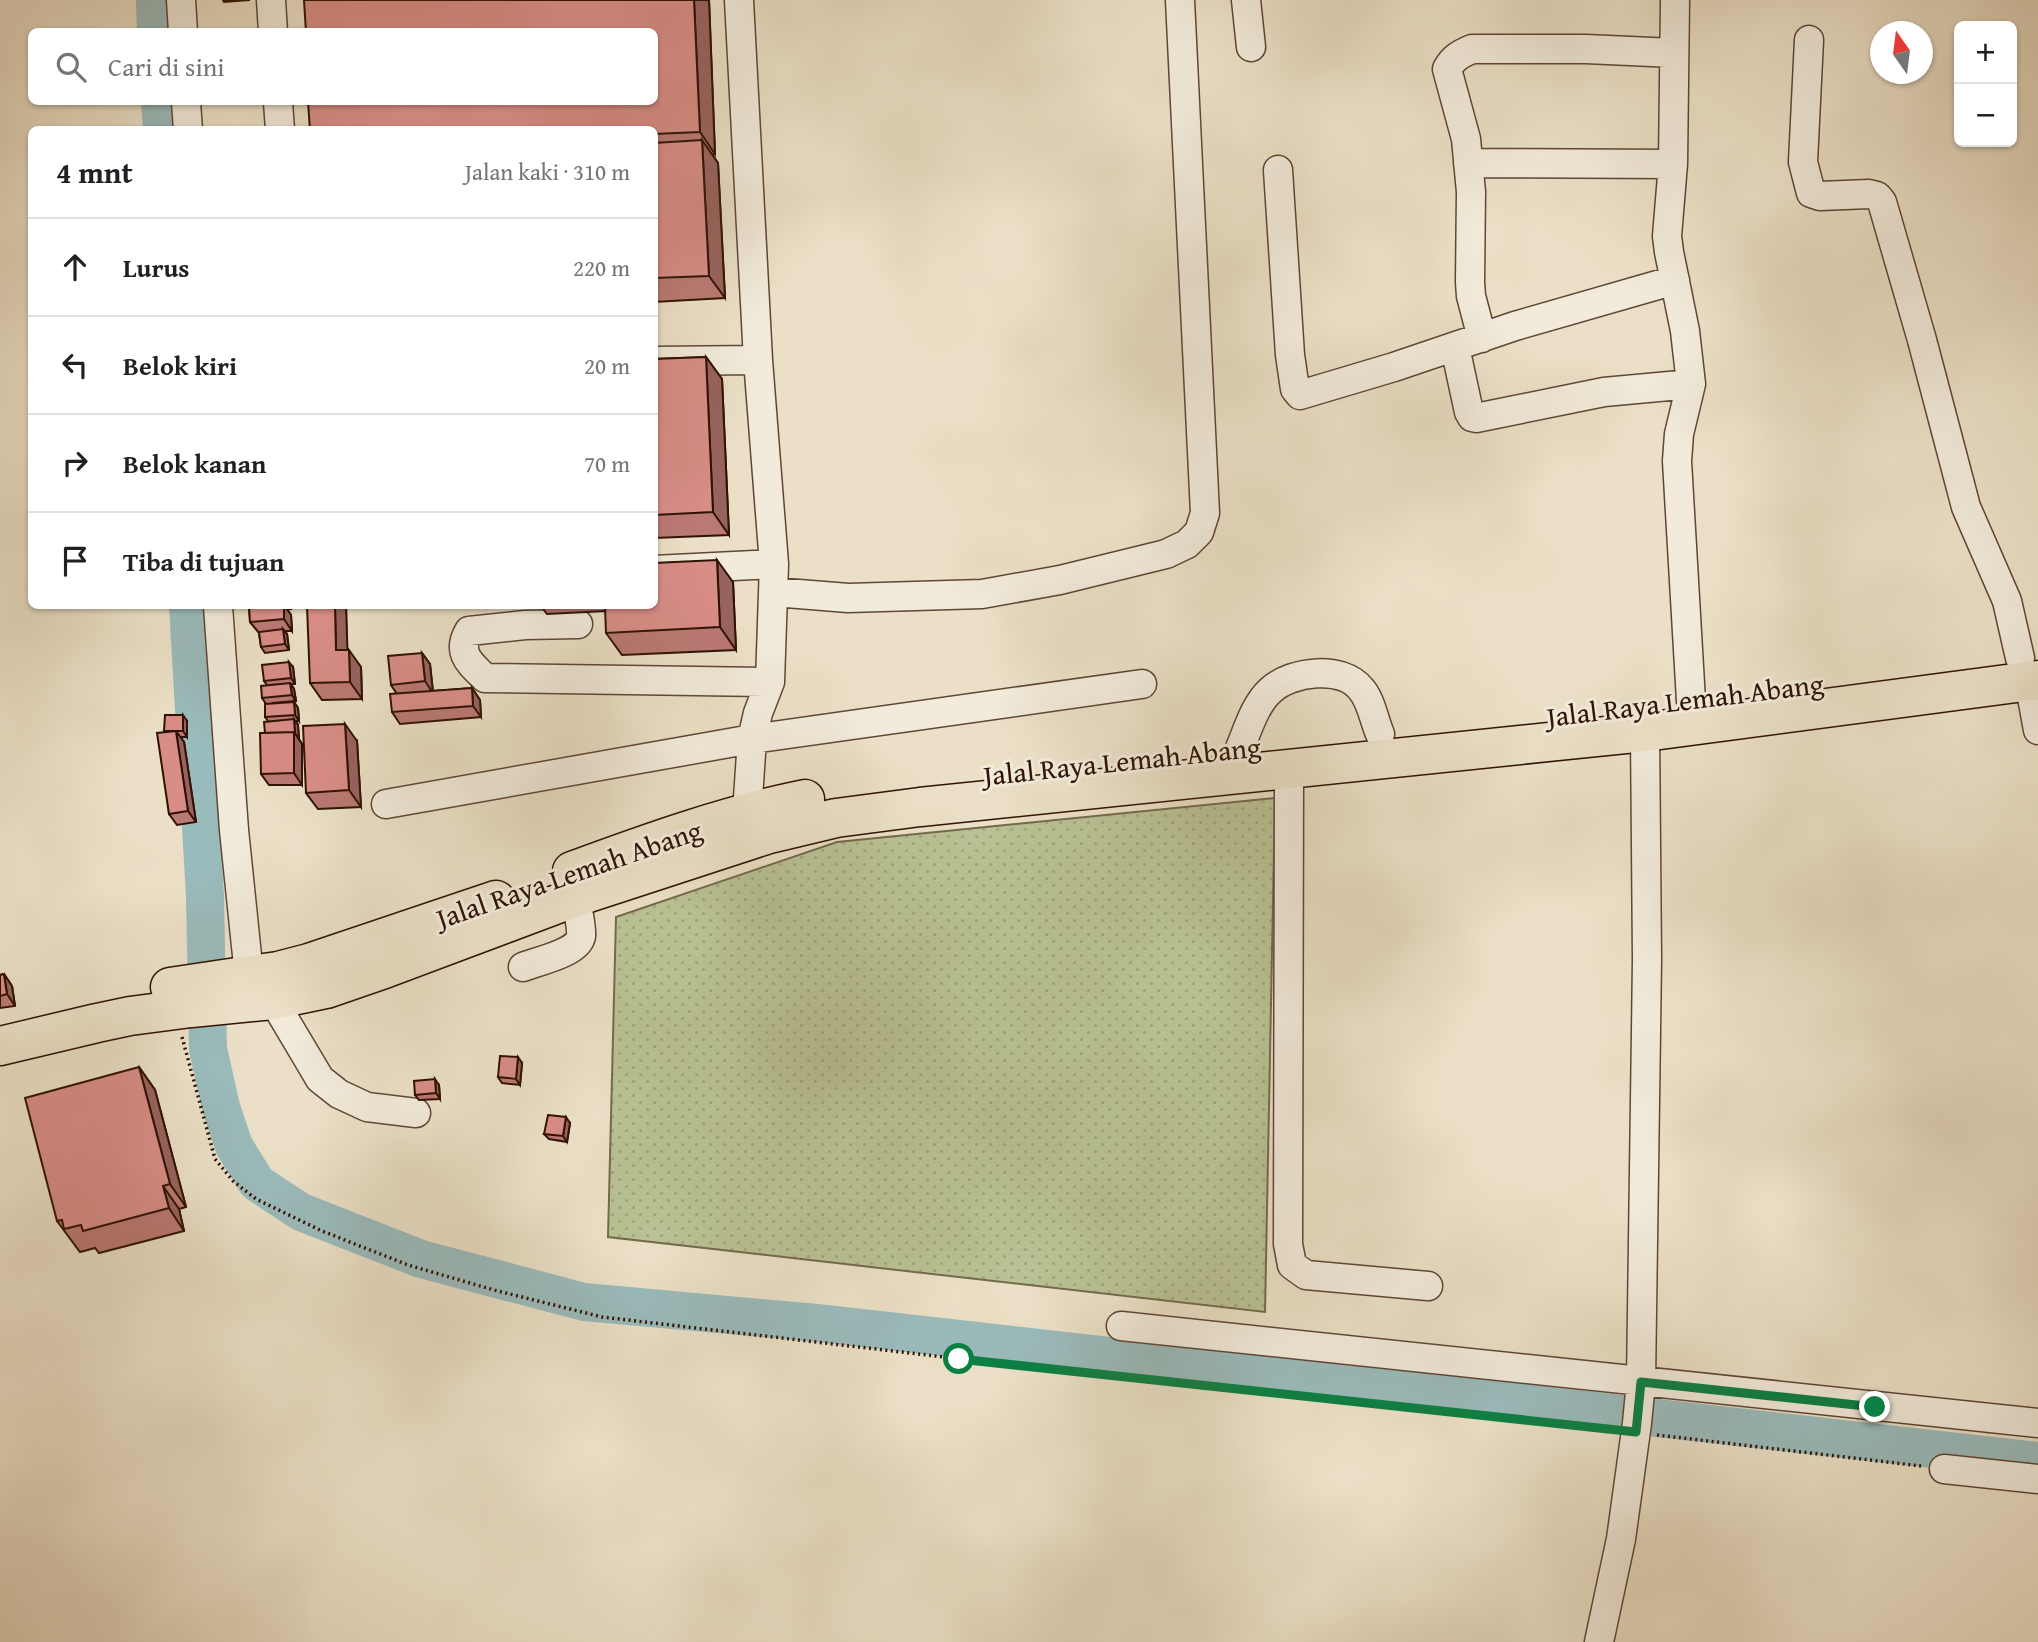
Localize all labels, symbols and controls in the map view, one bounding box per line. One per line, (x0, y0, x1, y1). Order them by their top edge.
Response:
north arrow (1870, 21, 1933, 84)
map controls (1954, 21, 2017, 147)
button: + (1954, 21, 2017, 84)
search box (28, 28, 658, 105)
text: Cari di sini (108, 47, 225, 86)
icon: search (52, 48, 90, 86)
button: − (1954, 84, 2017, 147)
text: 4 mnt (56, 150, 133, 194)
text: Jalan kaki · 310 m (465, 155, 630, 188)
icon: ahead (56, 248, 94, 286)
text: Lurus (123, 248, 189, 287)
text: 220 m (573, 251, 630, 284)
icon: left (56, 346, 94, 384)
text: Belok kiri (123, 346, 237, 385)
text: 20 m (584, 349, 630, 382)
icon: right (56, 444, 94, 482)
text: Belok kanan (123, 444, 266, 483)
text: 70 m (584, 447, 630, 480)
icon: arrive (56, 542, 94, 580)
text: Tiba di tujuan (123, 542, 284, 581)
street label: Jalal Raya Lemah Abang (1541, 662, 1826, 737)
street label: Jalal Raya Lemah Abang (978, 726, 1263, 796)
street label: Jalal Raya Lemah Abang (428, 809, 707, 939)
route start (943, 1343, 974, 1374)
route end (1859, 1391, 1890, 1422)

